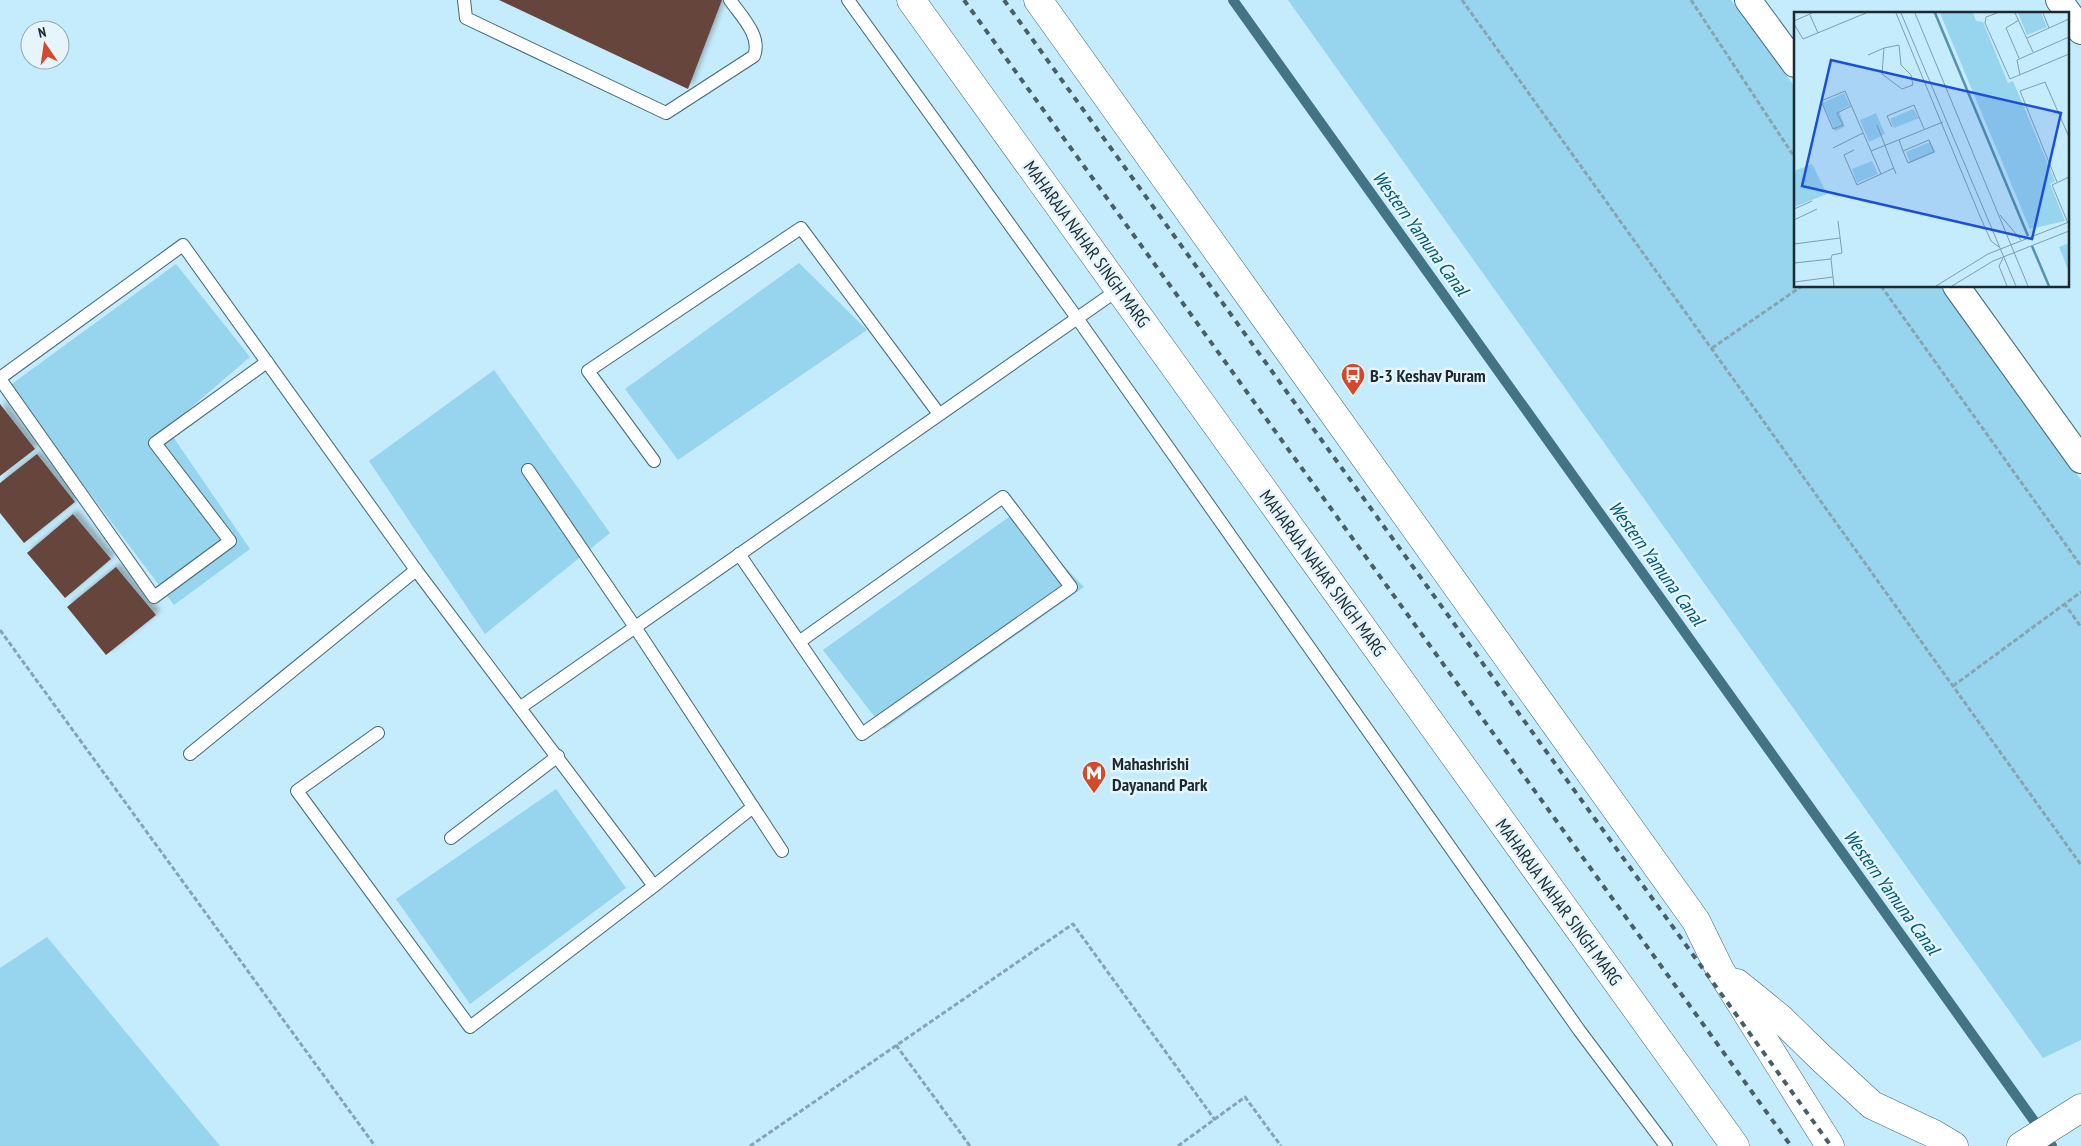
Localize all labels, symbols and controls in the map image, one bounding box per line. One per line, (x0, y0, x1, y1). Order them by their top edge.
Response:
inset map (1794, 12, 2068, 288)
north arrow (20, 20, 70, 70)
text: N (36, 23, 48, 42)
street label: MAHARAJA NAHAR SINGH MARG (1019, 156, 1155, 332)
water label: Western Yamuna Canal (1368, 166, 1475, 301)
bus stop icon: B-3 Keshav Puram (1340, 362, 1366, 396)
place label: B-3 Keshav Puram (1370, 364, 1486, 387)
street label: MAHARAJA NAHAR SINGH MARG (1255, 485, 1391, 661)
water label: Western Yamuna Canal (1604, 496, 1711, 631)
place label: Mahashrishi Dayanand Park (1112, 752, 1208, 796)
metro station icon: Mahashrishi Dayanand Park (1081, 760, 1107, 794)
street label: MAHARAJA NAHAR SINGH MARG (1491, 814, 1627, 990)
water label: Western Yamuna Canal (1839, 825, 1946, 960)

